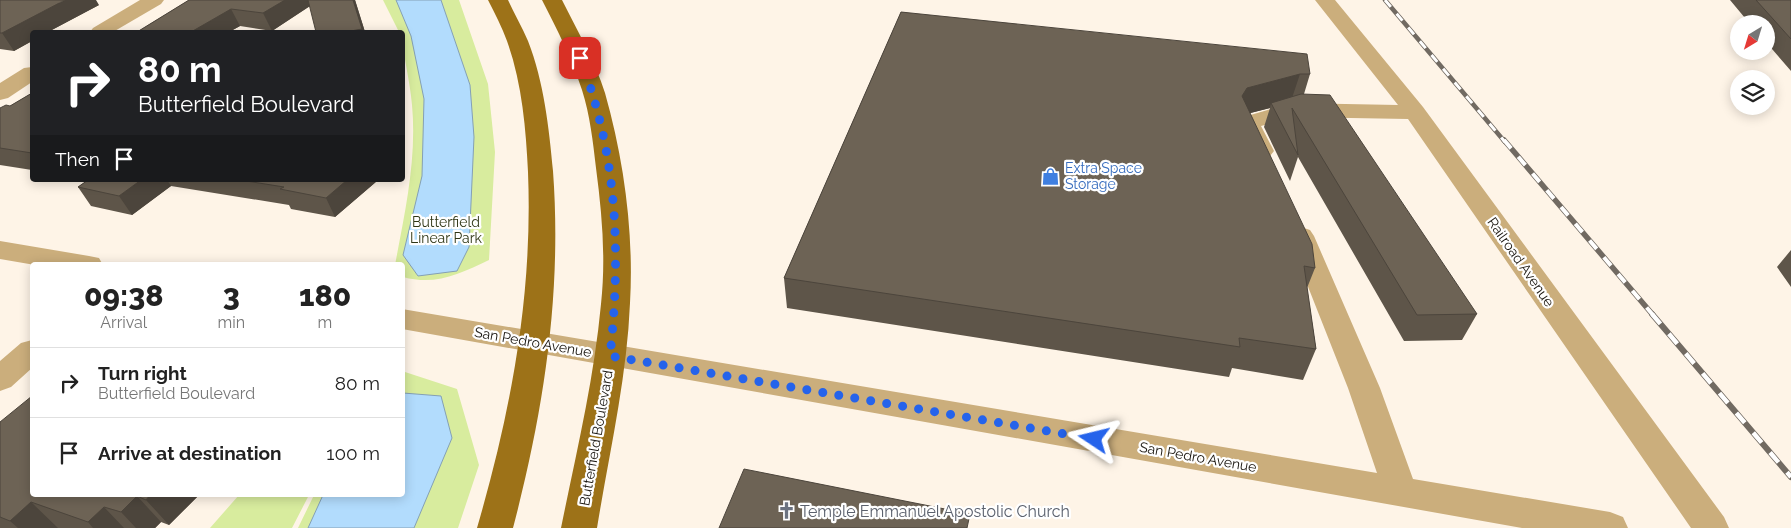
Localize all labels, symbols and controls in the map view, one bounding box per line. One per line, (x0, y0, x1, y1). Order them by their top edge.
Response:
north arrow (1730, 15, 1775, 60)
map controls (1730, 15, 1775, 115)
pin (559, 37, 601, 79)
icon: arrive (566, 44, 594, 72)
text: 80 m (138, 49, 222, 90)
icon: right (55, 50, 120, 115)
button: layers (1730, 70, 1775, 115)
text: Butterfield Boulevard (138, 91, 354, 117)
icon: arrive (110, 145, 138, 173)
text: Then (55, 148, 100, 170)
place label: Extra Space Storage (1065, 160, 1142, 192)
shop icon: Extra Space Storage (1041, 166, 1061, 186)
park label: Butterfield Linear Park (410, 214, 483, 246)
street label: Railroad Avenue (1484, 214, 1558, 310)
text: 09:38 (84, 278, 164, 313)
text: 3 (223, 278, 240, 313)
text: 180 (299, 278, 351, 313)
text: Arrival (100, 313, 147, 332)
text: min (217, 313, 245, 332)
text: m (318, 313, 332, 332)
street label: San Pedro Avenue (473, 324, 593, 360)
text: Turn right (98, 362, 187, 384)
icon: right (55, 369, 83, 397)
street label: Butterfield Boulevard (576, 369, 616, 507)
text: 80 m (335, 372, 380, 394)
text: Butterfield Boulevard (98, 384, 255, 403)
position arrow (1067, 412, 1119, 464)
icon: arrive (55, 439, 83, 467)
street label: San Pedro Avenue (1138, 439, 1258, 475)
text: Arrive at destination (98, 442, 282, 464)
text: 100 m (326, 442, 380, 464)
church icon: Temple Emmanuel Apostolic Church (776, 501, 796, 521)
place label: Temple Emmanuel Apostolic Church (800, 502, 1070, 521)

